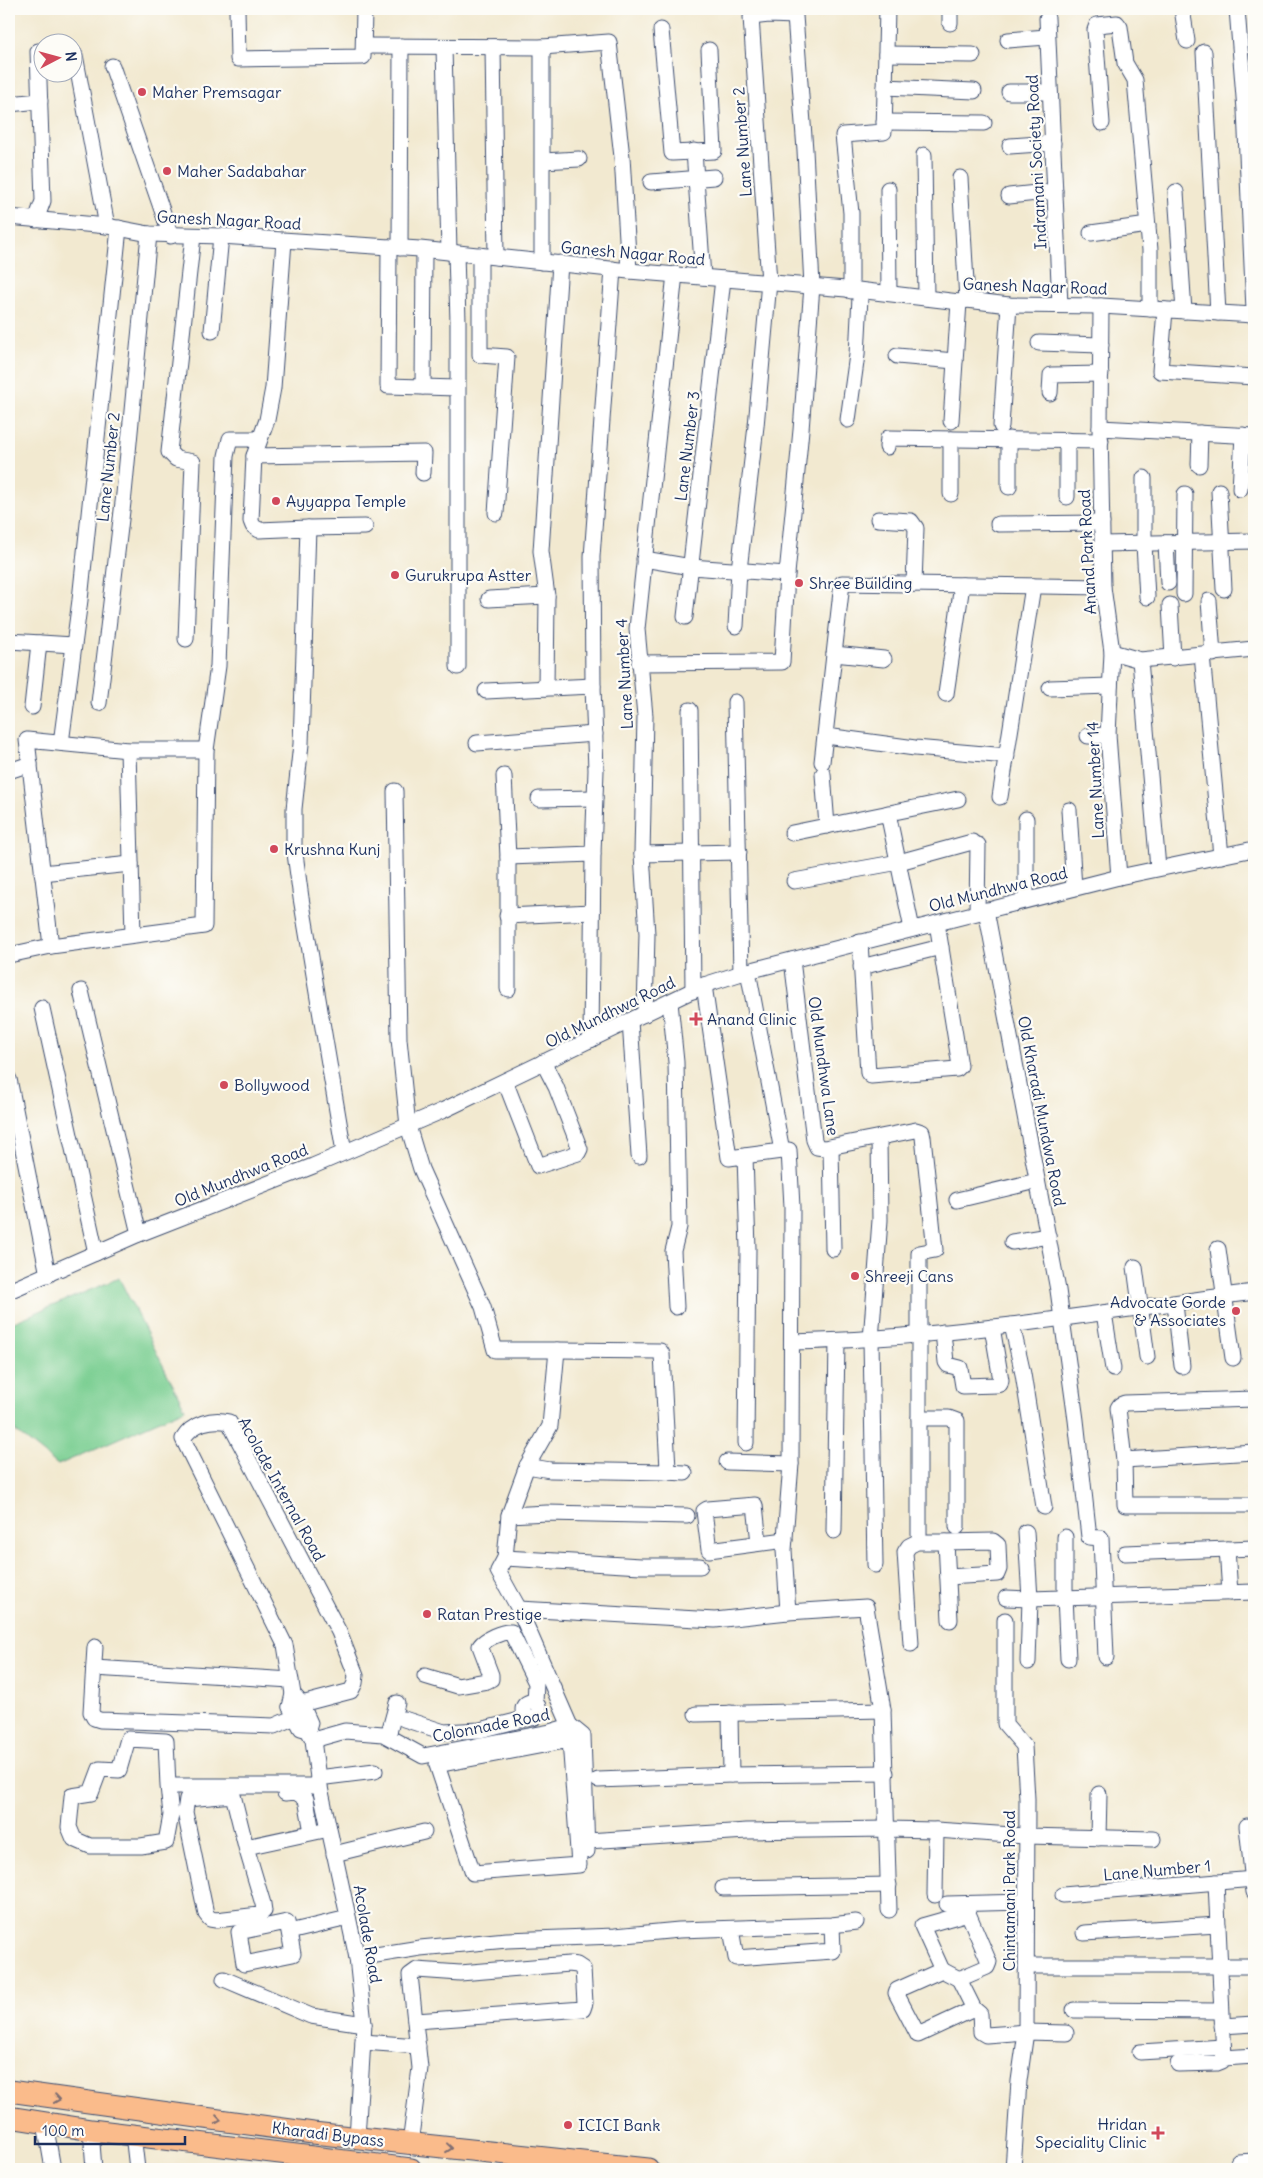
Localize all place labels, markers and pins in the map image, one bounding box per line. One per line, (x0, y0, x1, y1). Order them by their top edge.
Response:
place label: Maher Premsagar (152, 82, 282, 102)
marker: Maher Premsagar (136, 86, 148, 98)
place label: Maher Sadabahar (177, 161, 307, 181)
marker: Maher Sadabahar (161, 165, 173, 177)
place label: Ayyappa Temple (286, 491, 406, 511)
marker: Ayyappa Temple (270, 495, 282, 507)
place label: Gurukrupa Astter (405, 565, 532, 585)
marker: Gurukrupa Astter (389, 569, 401, 581)
place label: Shree Building (809, 573, 912, 593)
marker: Shree Building (793, 577, 805, 589)
place label: Krushna Kunj (284, 839, 380, 859)
marker: Krushna Kunj (268, 843, 280, 855)
place label: Anand Clinic (707, 1009, 797, 1029)
marker: Anand Clinic (689, 1012, 703, 1026)
place label: Bollywood (234, 1075, 310, 1095)
marker: Bollywood (218, 1079, 230, 1091)
place label: Shreeji Cans (865, 1266, 953, 1286)
marker: Shreeji Cans (849, 1270, 861, 1282)
place label: Advocate Gorde & Associates (1110, 1292, 1226, 1330)
marker: Advocate Gorde & Associates (1230, 1305, 1242, 1317)
place label: Ratan Prestige (437, 1604, 542, 1624)
marker: Ratan Prestige (421, 1608, 433, 1620)
place label: Hridan Speciality Clinic (1035, 2114, 1147, 2152)
place label: ICICI Bank (578, 2115, 660, 2135)
marker: ICICI Bank (562, 2119, 574, 2131)
marker: Hridan Speciality Clinic (1151, 2126, 1165, 2140)

